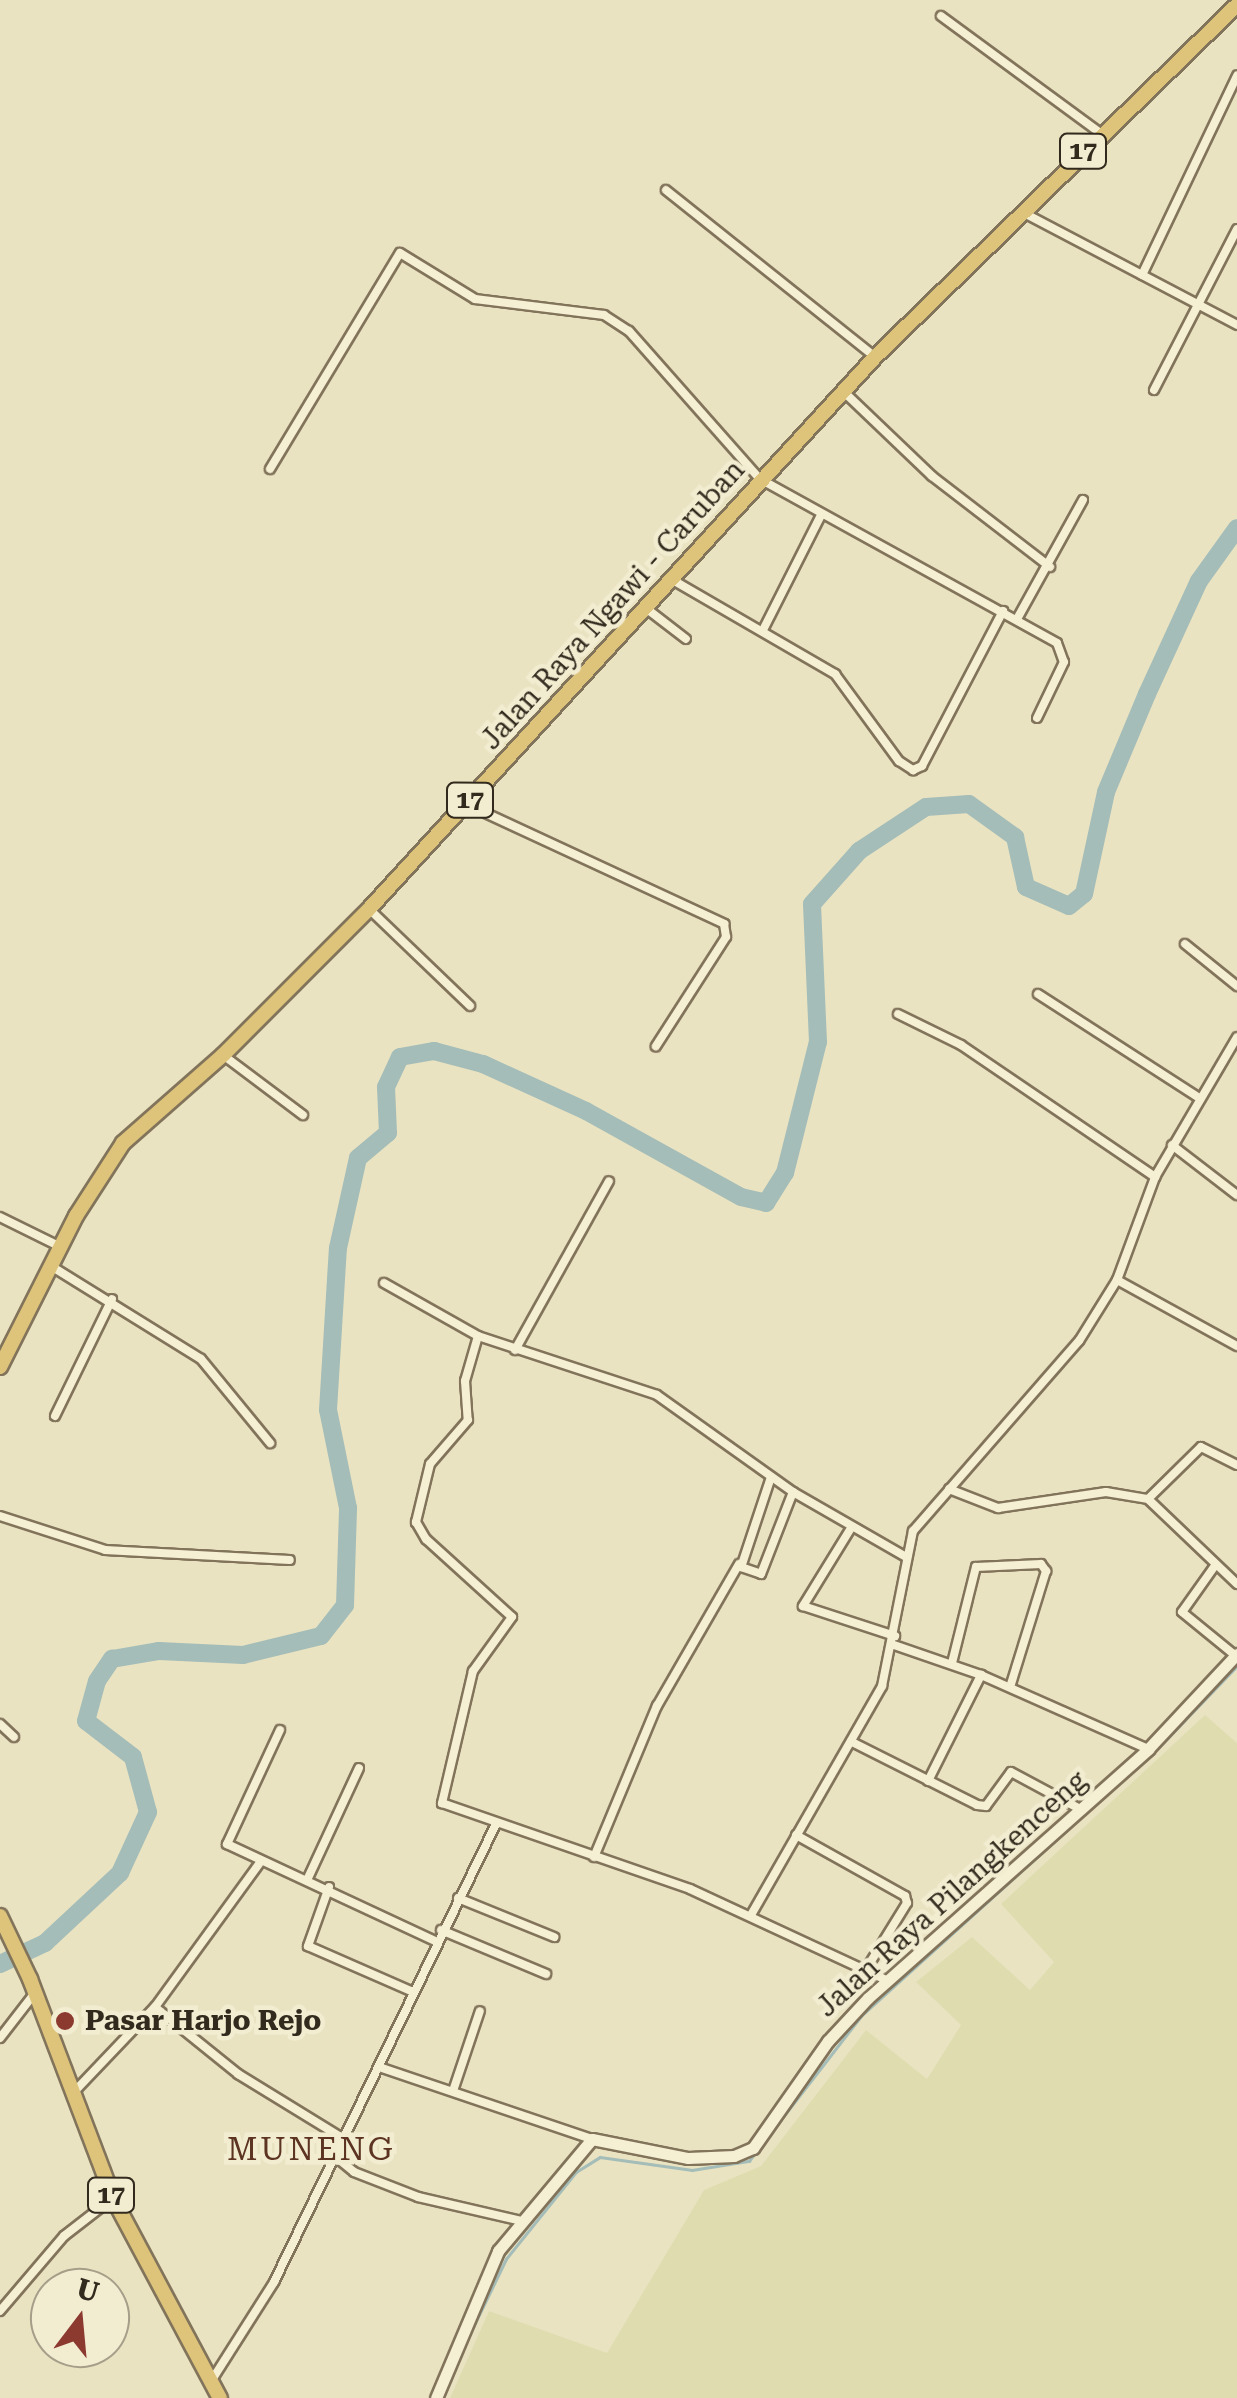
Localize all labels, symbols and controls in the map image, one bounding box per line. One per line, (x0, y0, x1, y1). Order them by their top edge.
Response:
road number: 17 (1058, 131, 1108, 171)
street label: Jalan Raya Ngawi - Caruban (474, 454, 752, 756)
road number: 17 (445, 780, 495, 820)
street label: Jalan Raya Pilangkenceng (810, 1764, 1094, 2024)
place label: Pasar Harjo Rejo (85, 2004, 321, 2038)
marker: Pasar Harjo Rejo (54, 2010, 76, 2032)
district label: MUNENG (227, 2130, 395, 2168)
road number: 17 (86, 2175, 136, 2215)
north arrow (30, 2268, 130, 2368)
text: U (73, 2272, 103, 2309)

